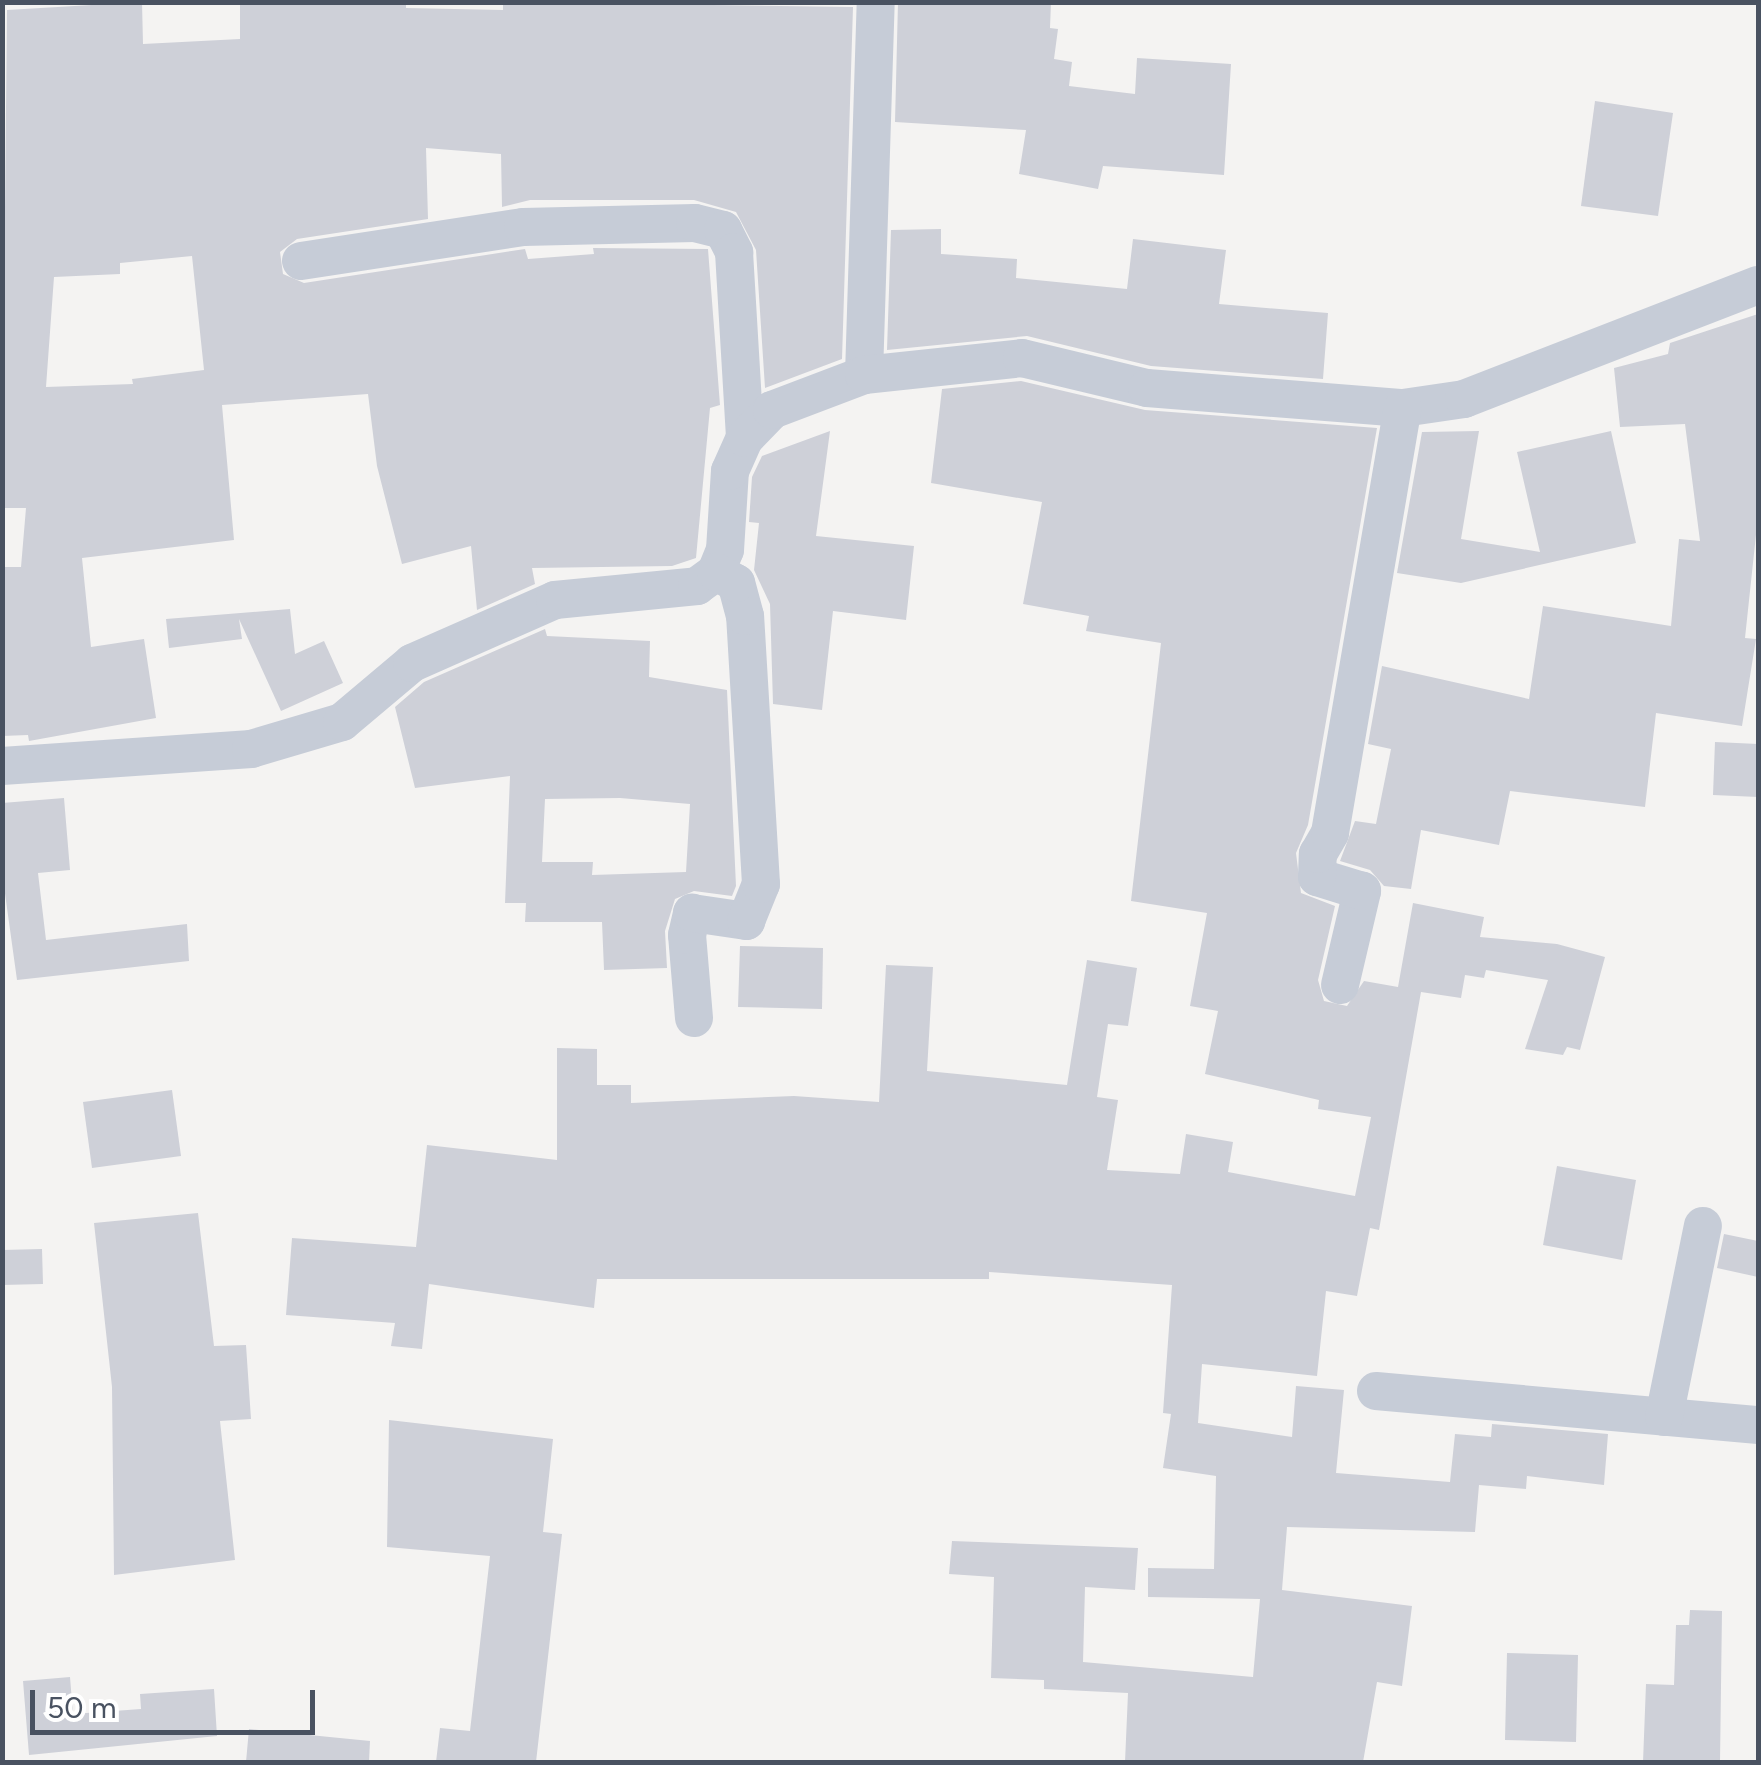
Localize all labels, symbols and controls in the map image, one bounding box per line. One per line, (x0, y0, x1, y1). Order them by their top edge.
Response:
scale bar (35, 1670, 320, 1732)
text: 50 m (47, 1689, 116, 1726)

